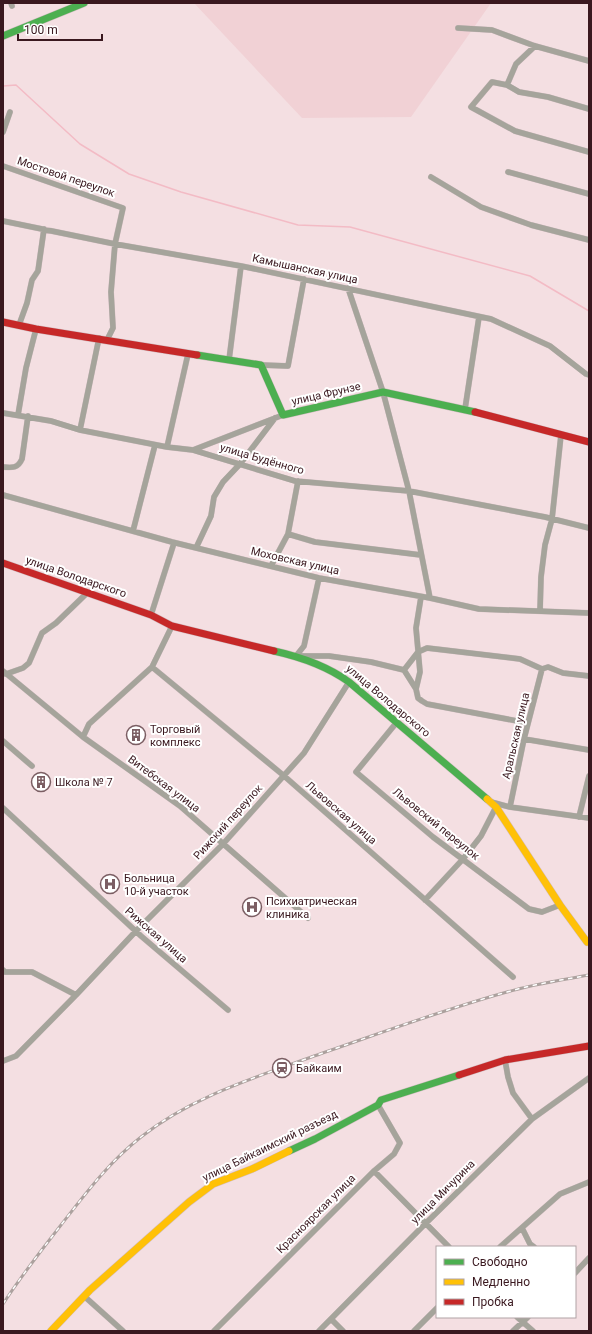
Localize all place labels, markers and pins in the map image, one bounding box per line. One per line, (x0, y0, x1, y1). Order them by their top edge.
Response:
place label: Торговый комплекс (150, 723, 201, 749)
building icon: Торговый комплекс (125, 724, 147, 746)
building icon: Школа № 7 (30, 771, 52, 793)
place label: Школа № 7 (55, 776, 113, 789)
place label: Больница 10-й участок (124, 872, 189, 898)
hospital icon: Больница 10-й участок (99, 873, 121, 895)
place label: Психиатрическая клиника (266, 895, 357, 921)
hospital icon: Психиатрическая клиника (241, 896, 263, 918)
station icon: Байкаим (271, 1057, 293, 1079)
place label: Байкаим (296, 1062, 342, 1075)

